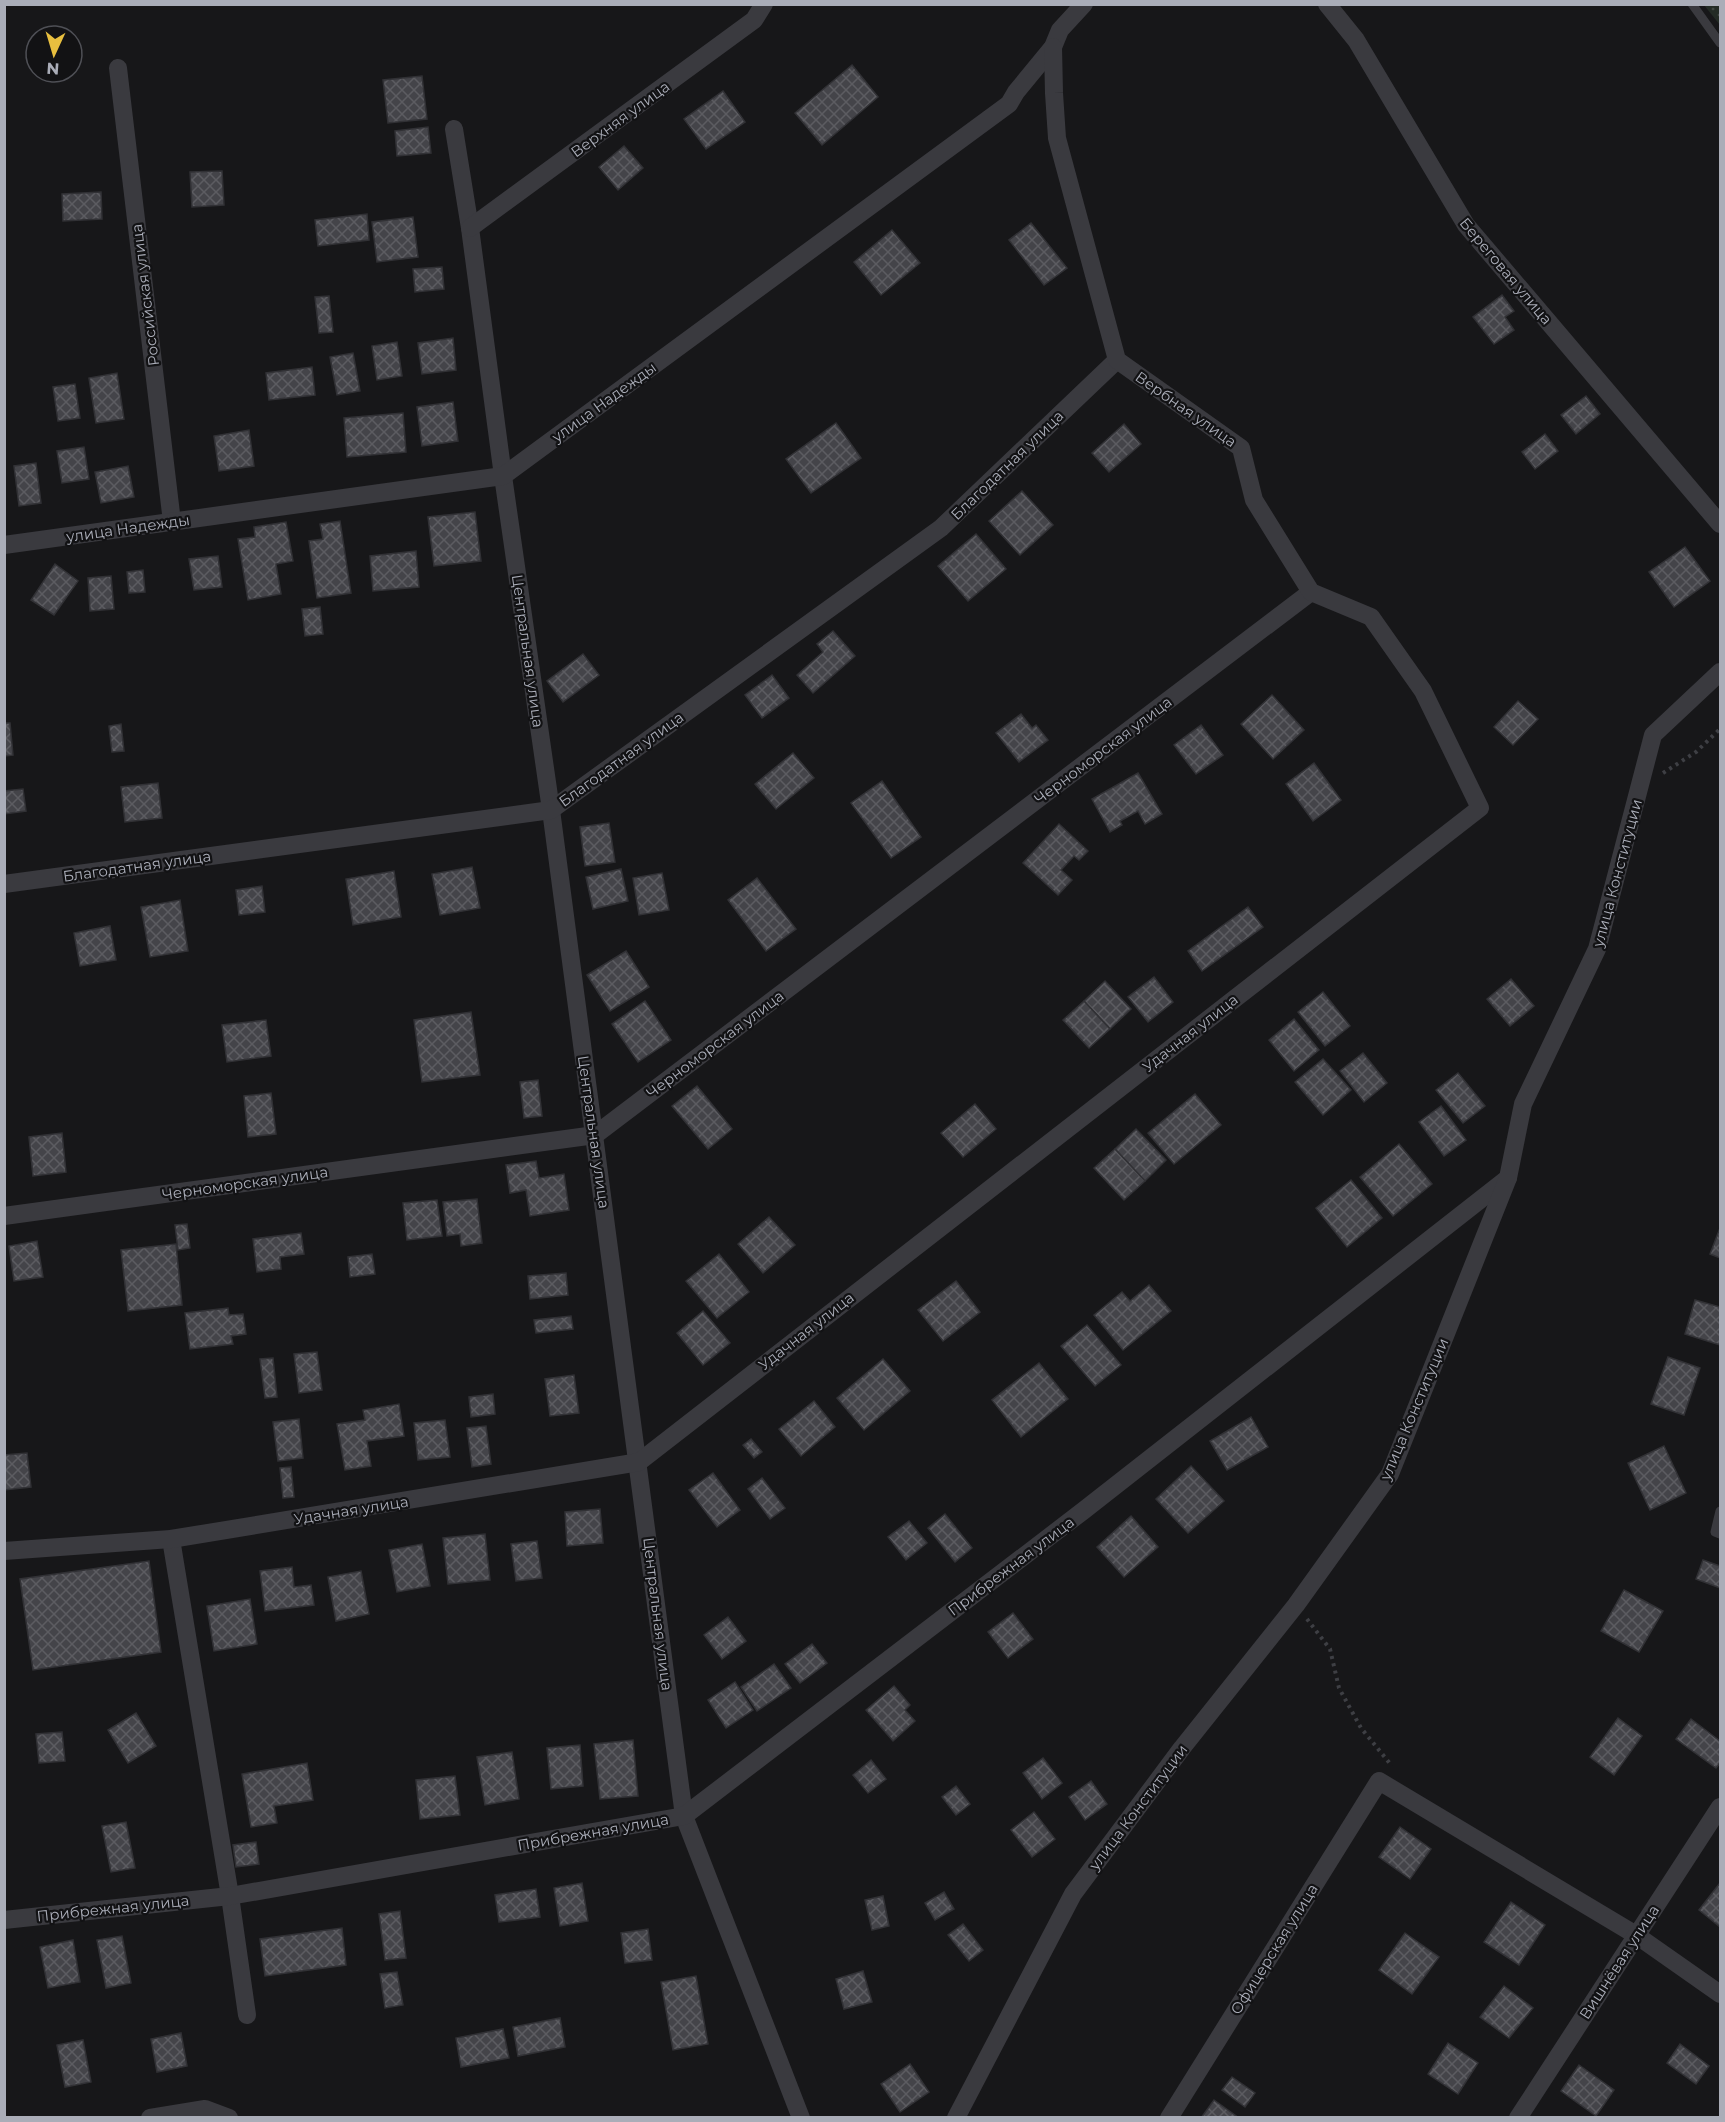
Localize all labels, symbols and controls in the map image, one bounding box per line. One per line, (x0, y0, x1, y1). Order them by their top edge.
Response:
north arrow (24, 24, 84, 84)
text: N (46, 59, 60, 78)
street label: Верхняя улица (567, 77, 673, 161)
street label: Береговая улица (1456, 214, 1556, 328)
street label: Российская улица (127, 223, 163, 367)
street label: улица Надежды (547, 358, 660, 447)
street label: Вербная улица (1132, 367, 1240, 451)
street label: Благодатная улица (947, 406, 1067, 524)
street label: улица Надежды (64, 510, 191, 546)
street label: Центральная улица (508, 573, 548, 729)
street label: Черноморская улица (1030, 692, 1176, 808)
street label: Благодатная улица (555, 707, 687, 811)
street label: улица Конституции (1588, 797, 1646, 950)
street label: Благодатная улица (62, 846, 212, 886)
street label: Черноморская улица (642, 986, 788, 1102)
street label: Удачная улица (1138, 990, 1242, 1076)
street label: Центральная улица (574, 1054, 614, 1210)
street label: Черноморская улица (161, 1162, 329, 1204)
street label: Удачная улица (754, 1288, 858, 1374)
street label: улица Конституции (1375, 1335, 1453, 1484)
street label: Удачная улица (292, 1492, 410, 1528)
street label: Прибрежная улица (944, 1512, 1078, 1620)
street label: Центральная улица (639, 1536, 677, 1692)
street label: улица Конституции (1084, 1740, 1192, 1874)
street label: Прибрежная улица (516, 1809, 670, 1855)
street label: Офицерская улица (1226, 1880, 1322, 2018)
street label: Прибрежная улица (36, 1891, 190, 1925)
street label: Вишнёвая улица (1575, 1901, 1663, 2023)

